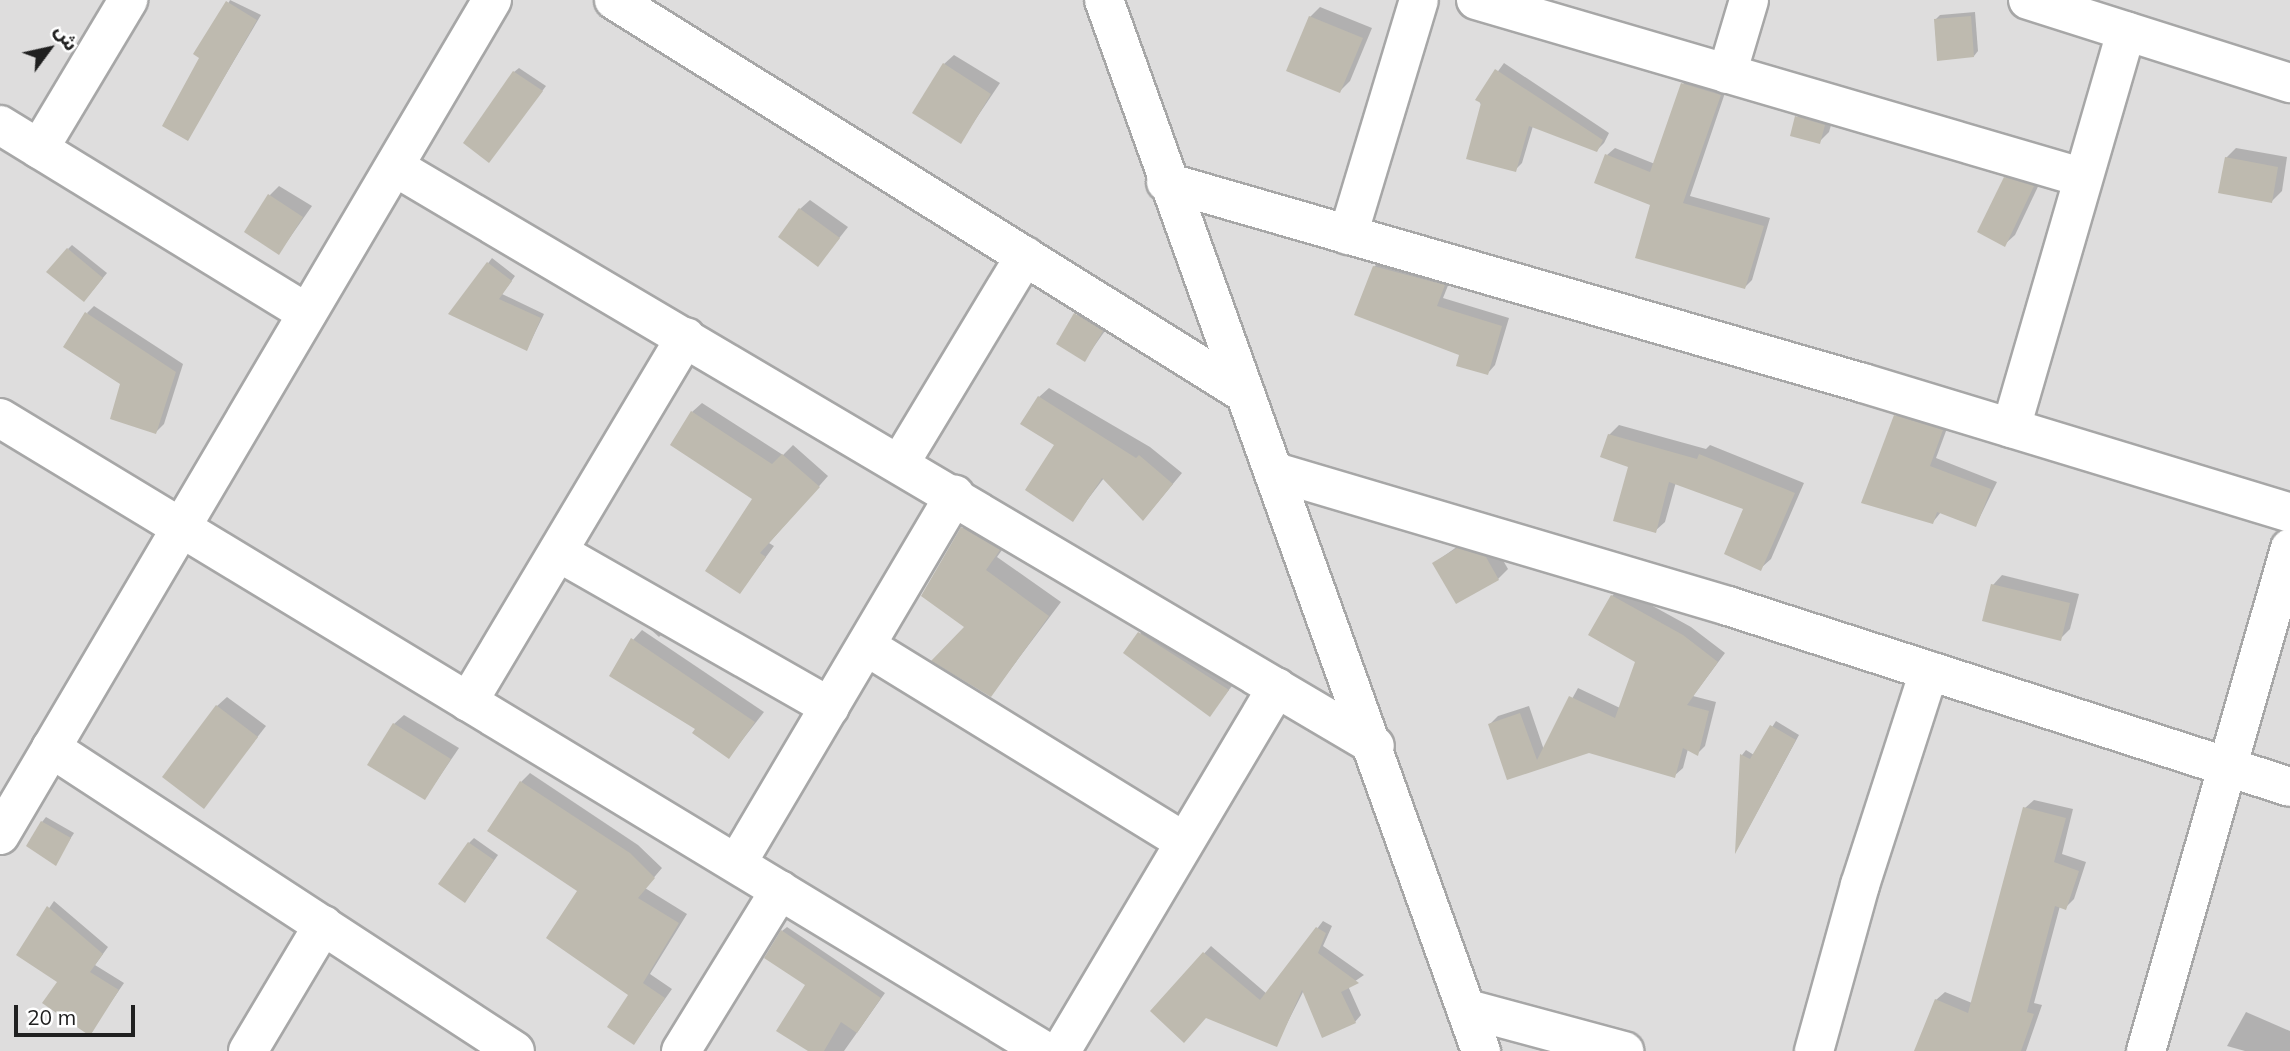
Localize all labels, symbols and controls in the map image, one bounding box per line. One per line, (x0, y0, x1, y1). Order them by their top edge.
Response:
north arrow (14, 14, 84, 84)
text: ش (49, 20, 84, 55)
scale bar (18, 992, 138, 1036)
text: 20 m (27, 1004, 76, 1030)

